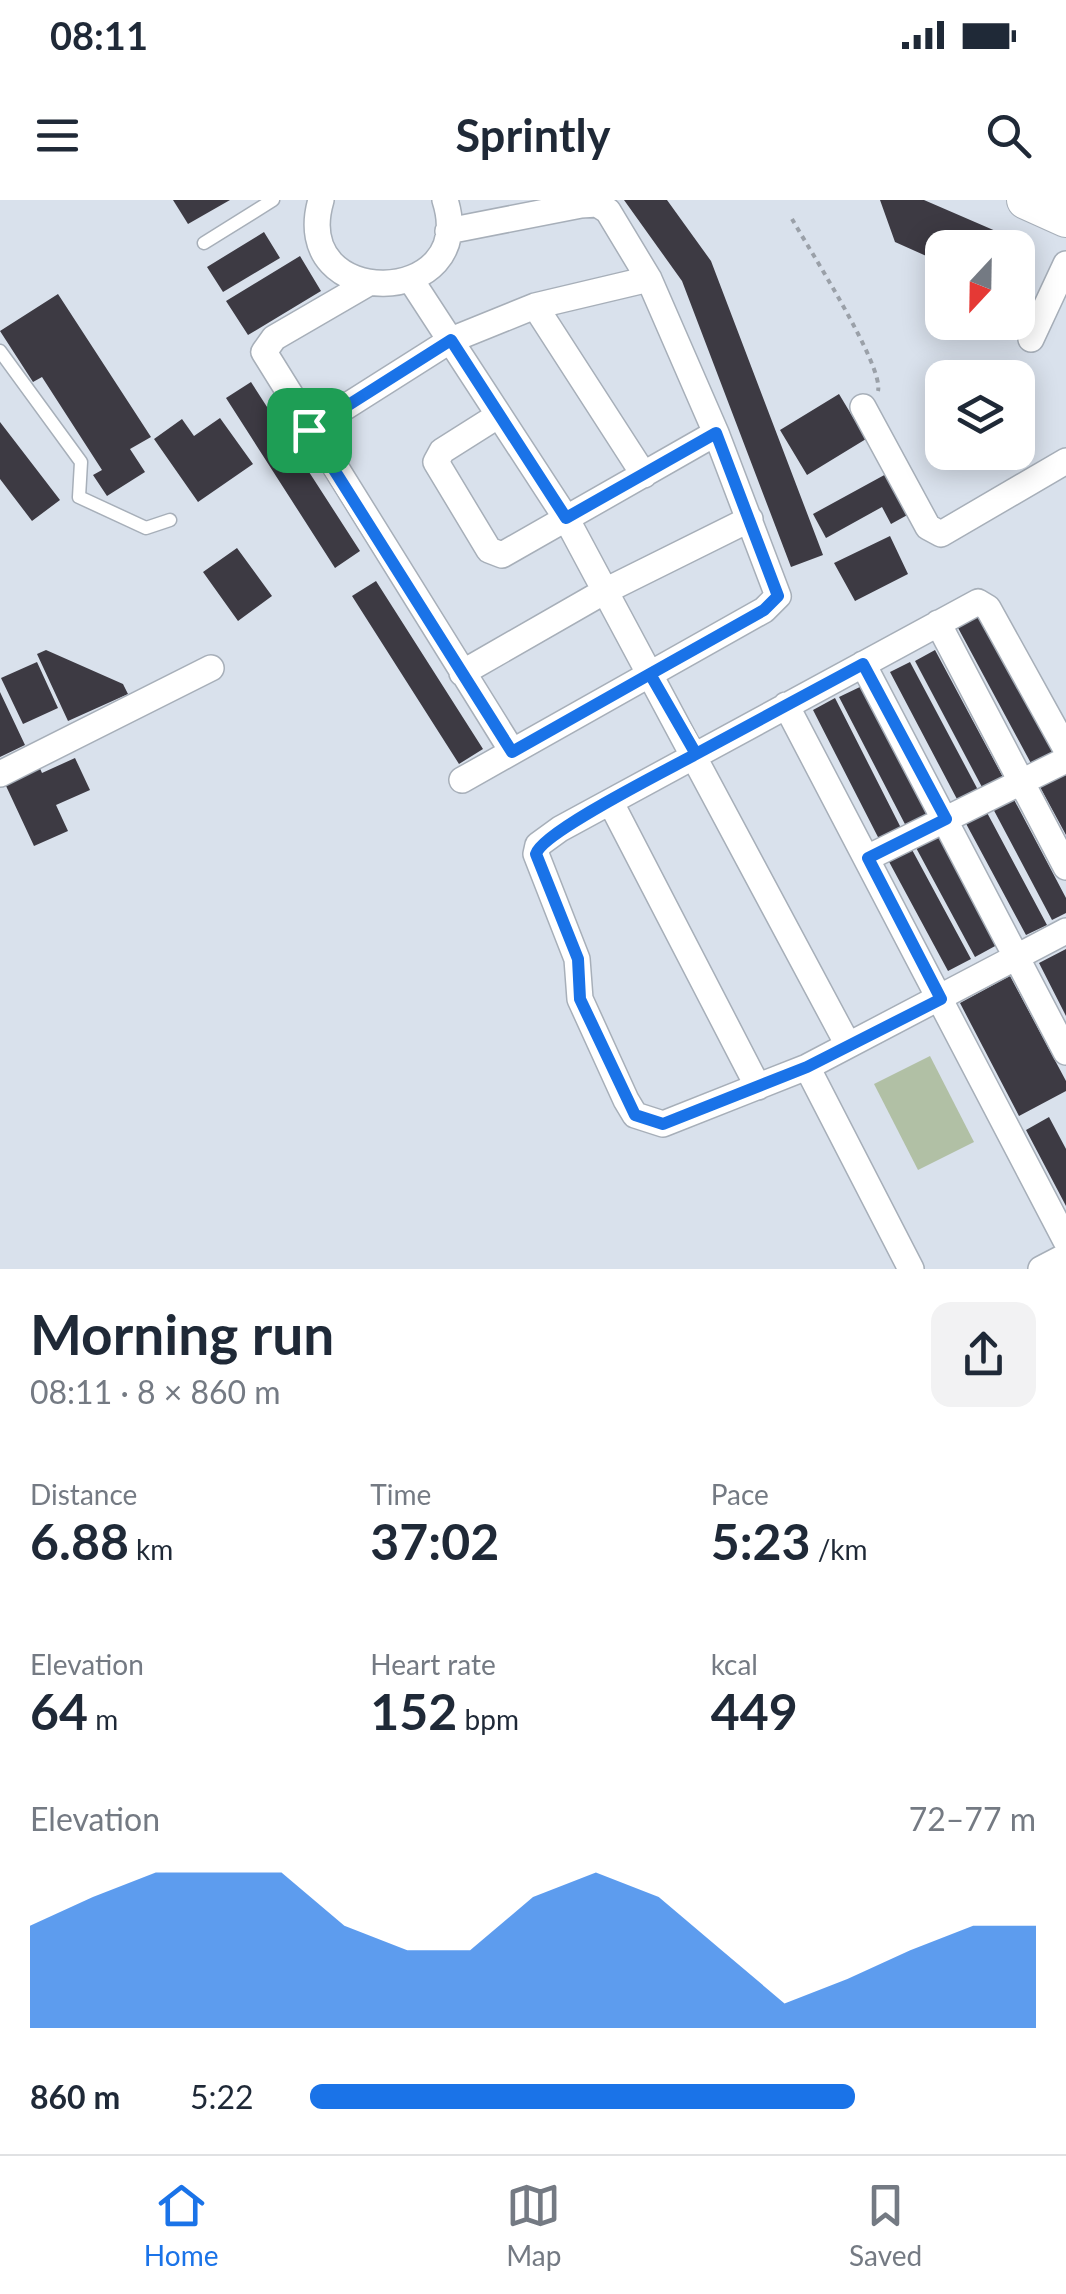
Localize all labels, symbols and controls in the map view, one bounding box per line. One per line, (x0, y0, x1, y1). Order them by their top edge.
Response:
text: 08:11 (50, 12, 148, 58)
icon: menu (30, 108, 85, 163)
text: Sprintly (456, 108, 610, 162)
icon: search (981, 108, 1036, 163)
north arrow (925, 230, 1035, 340)
map controls (925, 230, 1035, 470)
button: layers (925, 360, 1035, 470)
pin (267, 388, 352, 473)
icon: arrive (282, 403, 337, 458)
text: Morning run (30, 1301, 334, 1367)
button: share (931, 1302, 1036, 1407)
text: 08:11 · 8 × 860 m (30, 1372, 281, 1411)
text: Distance (30, 1477, 137, 1511)
text: Time (370, 1477, 431, 1511)
text: Pace (711, 1477, 769, 1511)
text: 6.88 (30, 1511, 129, 1571)
text: 37:02 (370, 1511, 499, 1571)
text: 5:23 (711, 1511, 811, 1571)
text: km (129, 1532, 173, 1566)
text: /km (811, 1532, 868, 1566)
text: Elevation (30, 1647, 144, 1681)
text: Heart rate (370, 1647, 496, 1681)
text: kcal (711, 1647, 758, 1681)
text: 64 (30, 1681, 88, 1741)
text: 152 (370, 1681, 457, 1741)
text: 449 (711, 1681, 798, 1741)
text: m (88, 1702, 118, 1736)
text: bpm (457, 1702, 519, 1736)
text: Elevation (30, 1799, 160, 1838)
text: 72–77 m (909, 1799, 1036, 1838)
text: 860 m (30, 2077, 120, 2116)
text: 5:22 (190, 2077, 254, 2116)
tab: Home (144, 2178, 218, 2272)
tab: Map (506, 2178, 561, 2272)
tab: Saved (849, 2178, 922, 2272)

